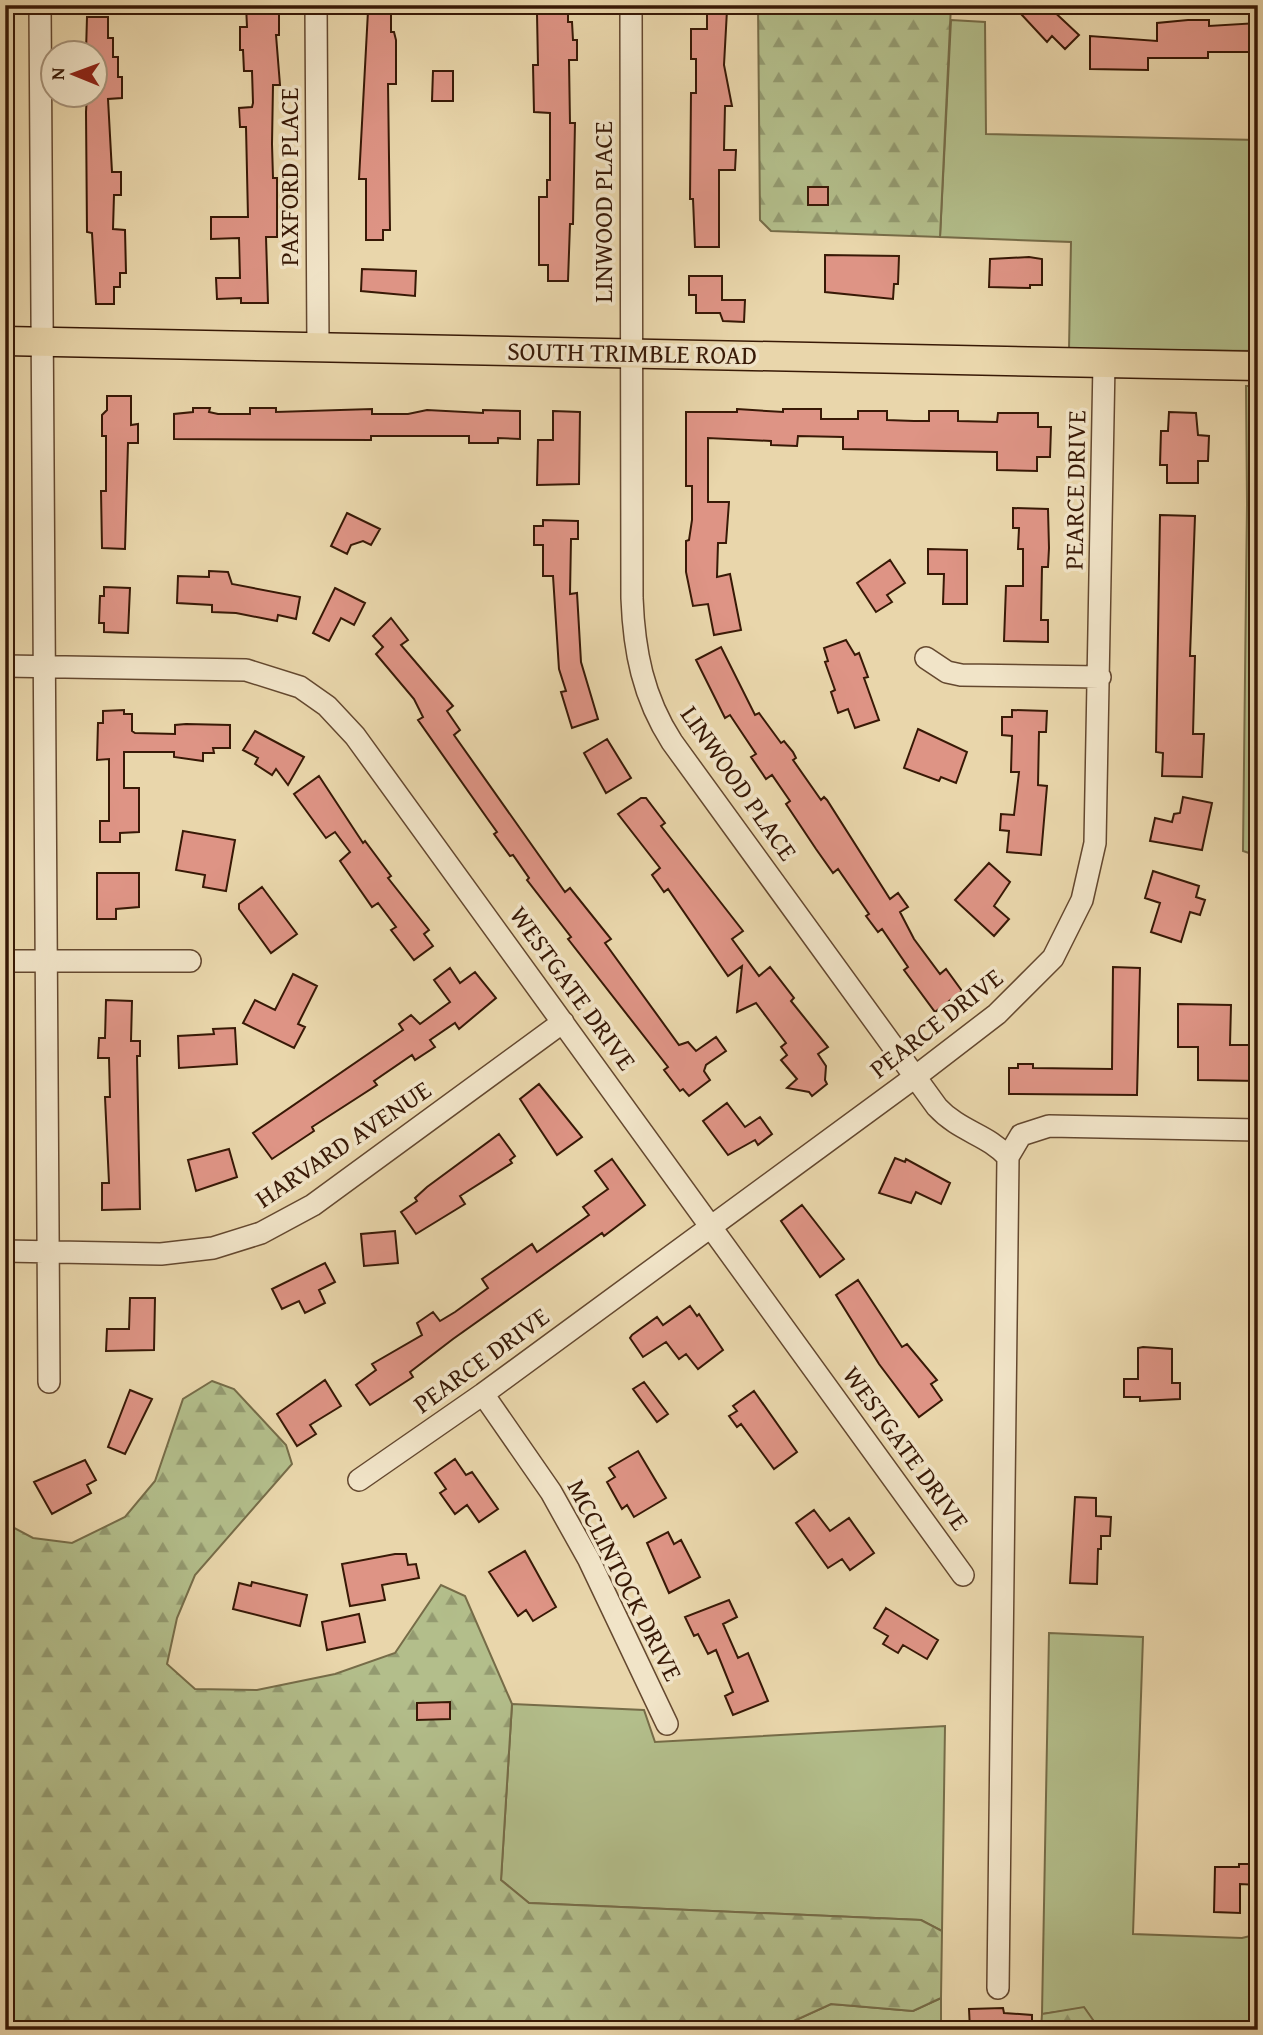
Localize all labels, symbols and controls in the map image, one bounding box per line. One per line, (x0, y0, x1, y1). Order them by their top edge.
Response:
north arrow (38, 38, 108, 108)
text: N (43, 67, 71, 80)
street label: PAXFORD PLACE (269, 88, 308, 266)
street label: LINWOOD PLACE (583, 121, 622, 303)
street label: SOUTH TRIMBLE ROAD (507, 331, 757, 374)
street label: PEARCE DRIVE (1054, 410, 1095, 570)
street label: LINWOOD PLACE (671, 697, 807, 868)
street label: WESTGATE DRIVE (500, 897, 646, 1078)
street label: PEARCE DRIVE (861, 958, 1011, 1087)
street label: HARVARD AVENUE (247, 1070, 439, 1217)
street label: PEARCE DRIVE (405, 1297, 557, 1422)
street label: WESTGATE DRIVE (833, 1357, 979, 1538)
street label: MCCLINTOCK DRIVE (558, 1472, 693, 1687)

